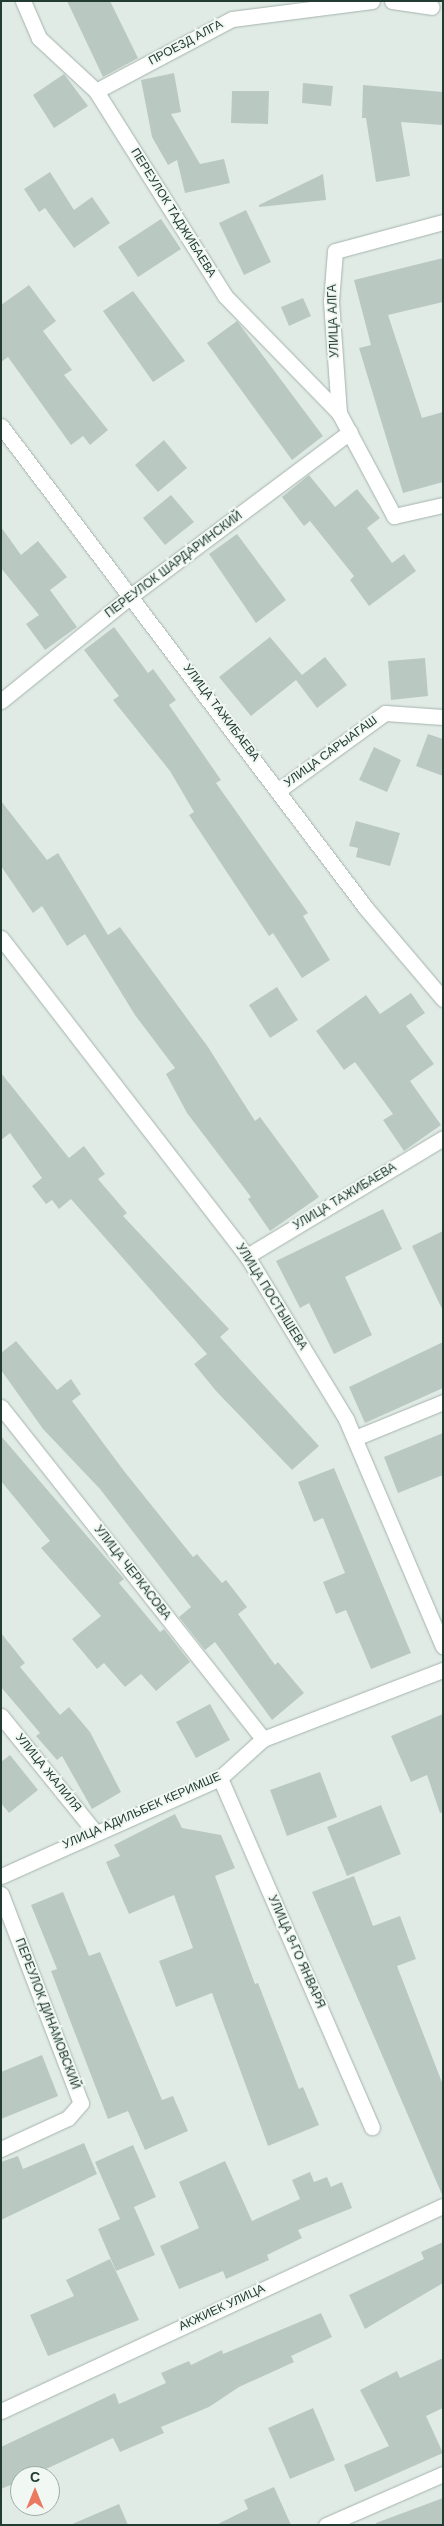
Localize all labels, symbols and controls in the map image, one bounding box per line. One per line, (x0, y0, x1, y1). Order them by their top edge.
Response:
street label: ПРОЕЗД АЛГА (146, 17, 226, 69)
street label: ПЕРЕУЛОК ТАДЖИБАЕВА (127, 146, 219, 280)
street label: УЛИЦА АЛГА (326, 284, 342, 358)
street label: ПЕРЕУЛОК ШАРДАРИНСКИЙ (103, 509, 245, 621)
street label: УЛИЦА ТАЖИБАЕВА (180, 662, 262, 764)
street label: УЛИЦА САРЫАГАШ (282, 713, 380, 791)
street label: УЛИЦА ТАЖИБАЕВА (291, 1160, 399, 1234)
street label: УЛИЦА ПОСТЫШЕВА (232, 1241, 310, 1353)
street label: УЛИЦА ЧЕРКАСОВА (91, 1523, 173, 1623)
street label: УЛИЦА ЖАЛИЛЯ (12, 1731, 84, 1815)
street label: УЛИЦА АДИЛЬБЕК КЕРИМШЕ (61, 1770, 223, 1852)
street label: УЛИЦА 9-ГО ЯНВАРЯ (265, 1893, 327, 2011)
street label: ПЕРЕУЛОК ДИНАМОВСКИЙ (11, 1936, 83, 2092)
street label: АКЖИЕК УЛИЦА (177, 2282, 267, 2334)
north arrow (10, 2466, 60, 2516)
text: С (30, 2469, 40, 2485)

